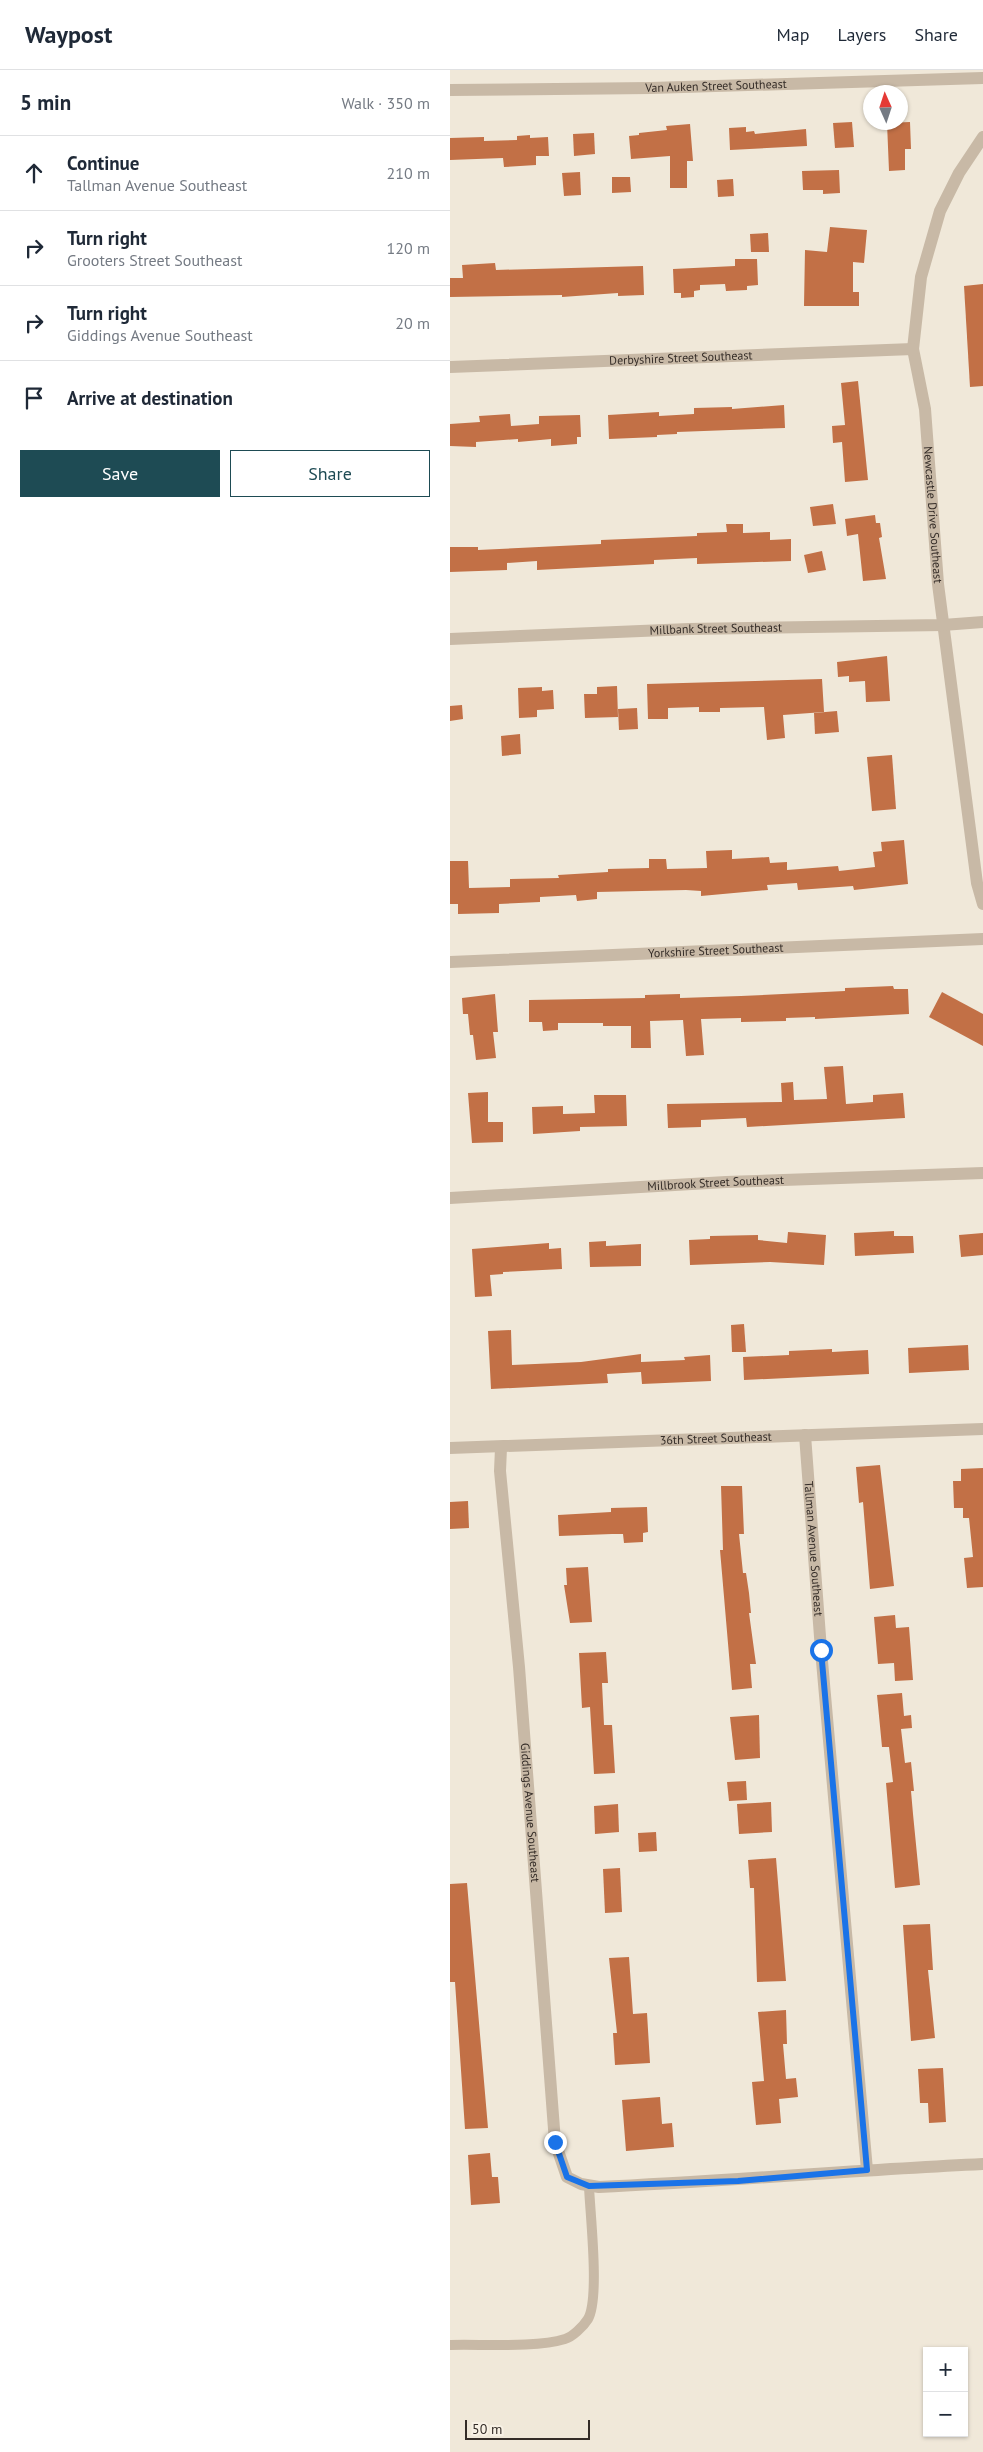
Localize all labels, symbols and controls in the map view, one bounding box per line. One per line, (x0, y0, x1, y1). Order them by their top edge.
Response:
text: Waypost (25, 19, 112, 50)
text: Map (777, 23, 809, 46)
text: Layers (837, 23, 886, 46)
text: Share (914, 23, 958, 46)
street label: Van Auken Street Southeast (644, 76, 787, 95)
north arrow (863, 85, 908, 130)
text: 5 min (20, 89, 71, 116)
text: Walk · 350 m (341, 93, 430, 113)
text: Continue (67, 151, 139, 175)
icon: ahead (20, 159, 48, 187)
text: 210 m (387, 163, 430, 183)
text: Tallman Avenue Southeast (67, 175, 247, 195)
text: Turn right (67, 226, 147, 250)
icon: right (20, 234, 48, 262)
text: 120 m (387, 238, 430, 258)
text: Grooters Street Southeast (67, 250, 242, 270)
text: Turn right (67, 301, 147, 325)
icon: right (20, 309, 48, 337)
text: 20 m (395, 313, 430, 333)
text: Giddings Avenue Southeast (67, 325, 253, 345)
street label: Derbyshire Street Southeast (609, 347, 753, 368)
icon: arrive (20, 384, 48, 412)
text: Arrive at destination (67, 386, 233, 410)
street label: Newcastle Drive Southeast (921, 446, 946, 584)
button: Save (20, 450, 220, 497)
button: Share (230, 450, 430, 497)
street label: Millbank Street Southeast (649, 620, 782, 638)
street label: Yorkshire Street Southeast (648, 940, 784, 960)
street label: Millbrook Street Southeast (647, 1172, 784, 1194)
street label: 36th Street Southeast (660, 1429, 772, 1448)
street label: Tallman Avenue Southeast (801, 1481, 826, 1617)
route start (810, 1639, 833, 1662)
street label: Giddings Avenue Southeast (518, 1742, 543, 1883)
route end (544, 2131, 567, 2154)
map controls (923, 2347, 968, 2437)
button: + (923, 2347, 968, 2392)
button: − (923, 2392, 968, 2437)
scale bar (465, 2417, 590, 2440)
text: 50 m (472, 2420, 502, 2438)

